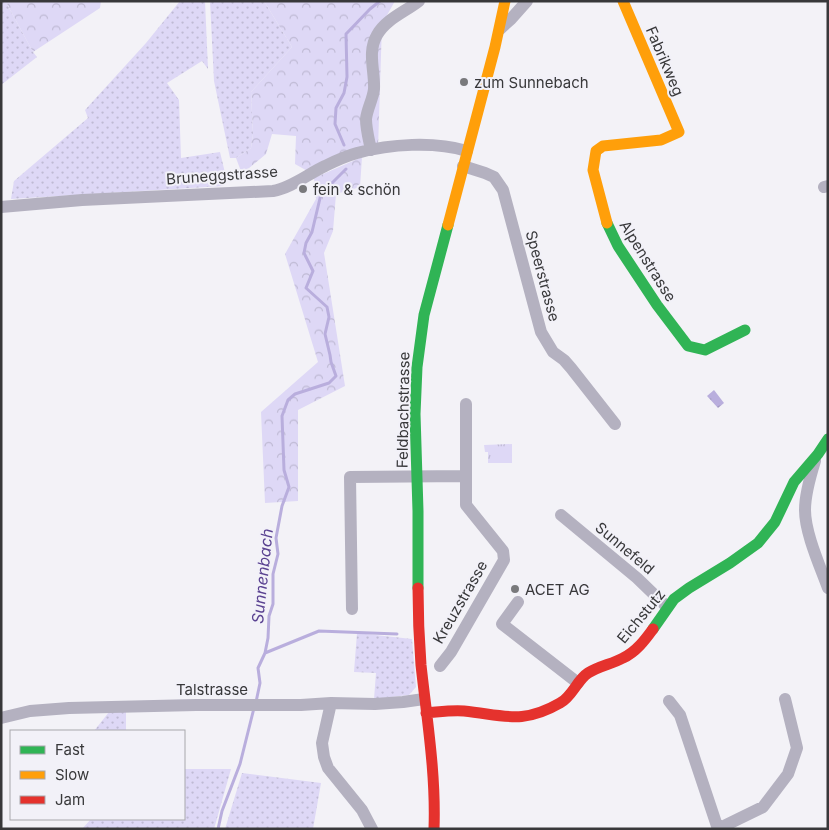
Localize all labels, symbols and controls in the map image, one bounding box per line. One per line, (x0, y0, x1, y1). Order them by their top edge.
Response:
street label: Fabrikweg (642, 23, 688, 99)
place label: zum Sunnebach (474, 73, 589, 92)
marker: zum Sunnebach (458, 76, 470, 88)
street label: Bruneggstrasse (166, 162, 278, 188)
place label: fein & schön (313, 180, 401, 199)
marker: fein & schön (297, 183, 309, 195)
street label: Alpenstrasse (616, 217, 680, 305)
street label: Speerstrasse (522, 228, 564, 324)
street label: Feldbachstrasse (392, 352, 414, 468)
street label: Sunnefeld (591, 518, 659, 578)
water label: Sunnenbach (247, 527, 277, 625)
street label: Kreuzstrasse (429, 557, 491, 647)
place label: ACET AG (525, 580, 590, 599)
marker: ACET AG (509, 583, 521, 595)
street label: Eichstutz (613, 585, 669, 647)
street label: Talstrasse (176, 680, 248, 699)
legend (10, 730, 185, 820)
text: Fast (55, 740, 85, 759)
text: Slow (55, 765, 89, 784)
text: Jam (55, 790, 85, 809)

